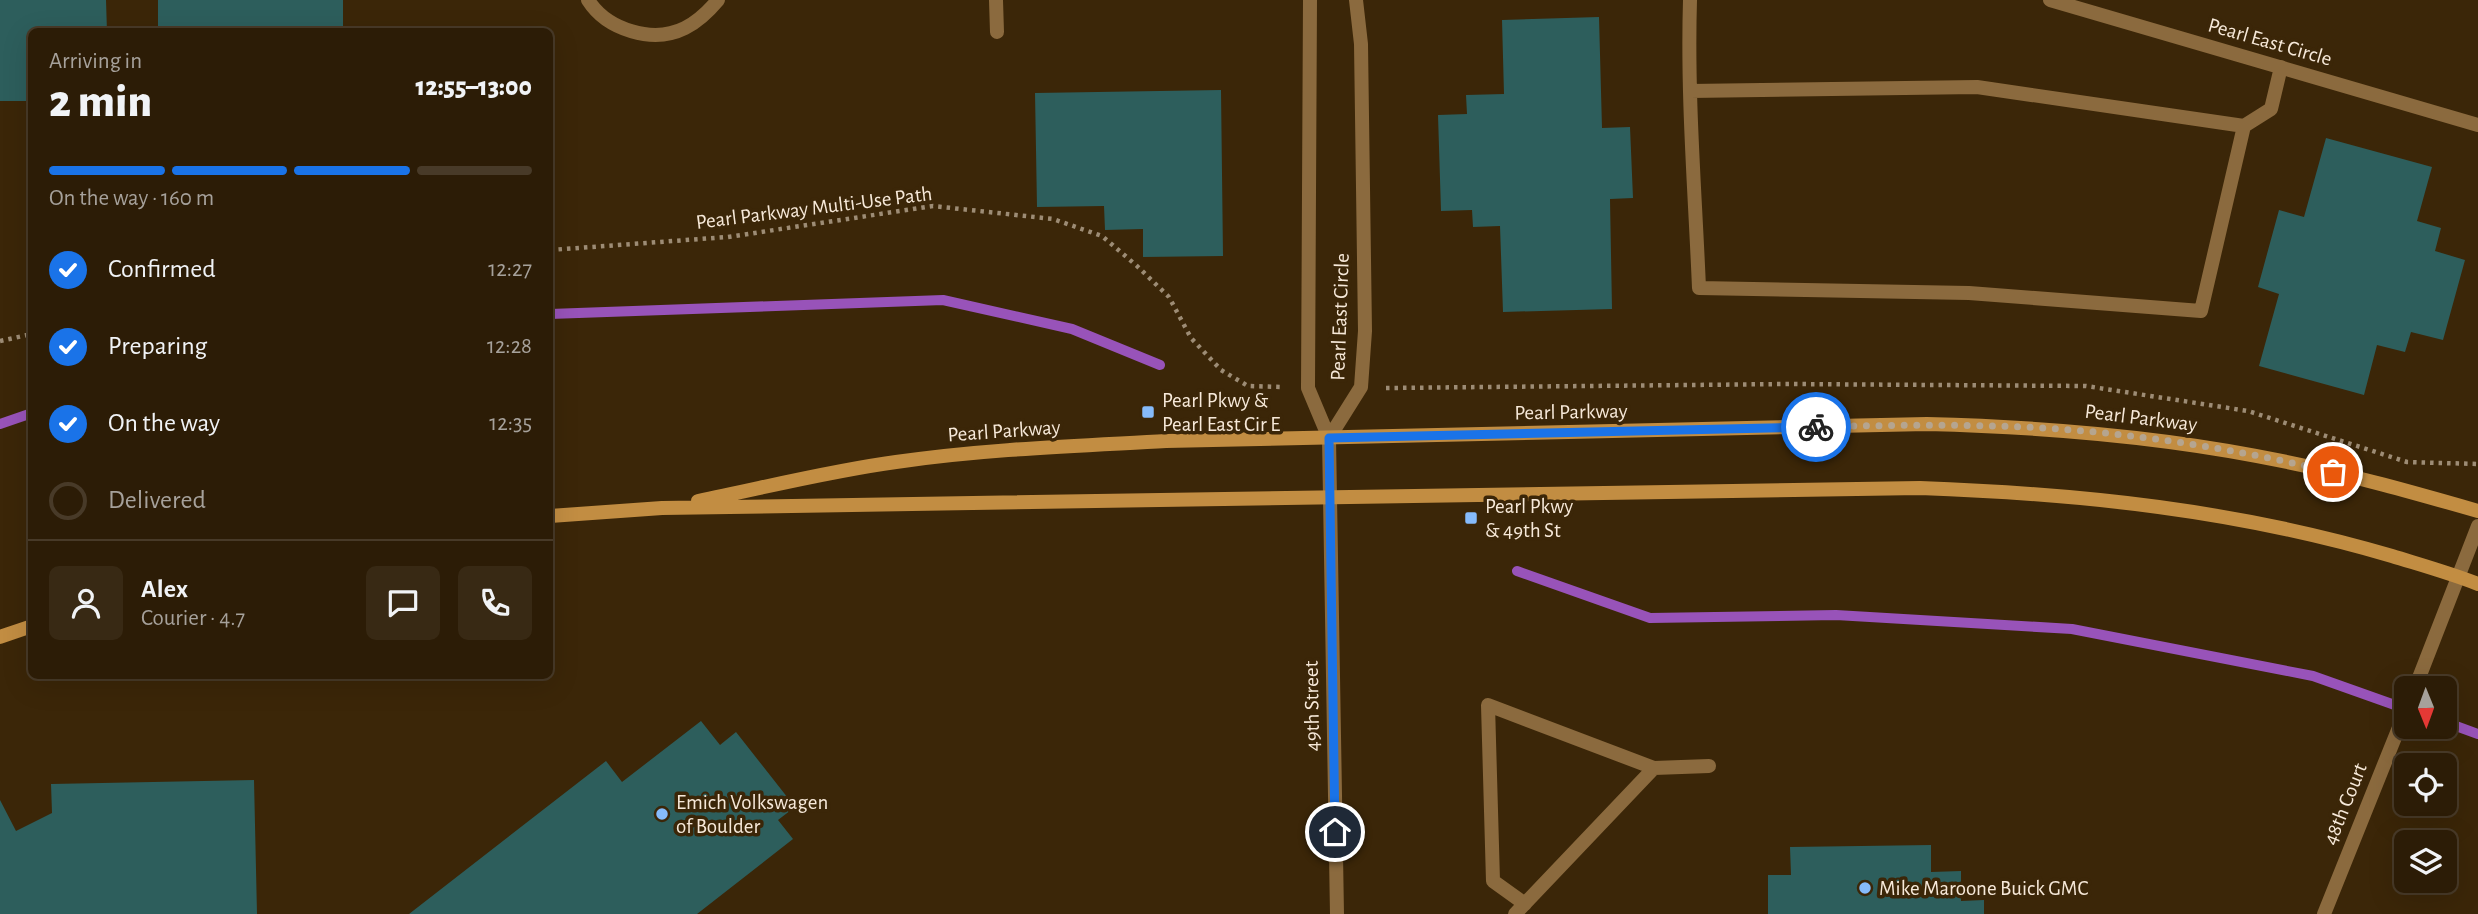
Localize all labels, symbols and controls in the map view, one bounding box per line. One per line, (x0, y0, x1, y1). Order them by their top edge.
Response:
street label: Pearl East Circle (2206, 14, 2334, 70)
text: Arriving in (49, 50, 142, 73)
text: 12:55–13:00 (416, 74, 532, 100)
text: 2 min (49, 79, 152, 125)
street label: Pearl Parkway Multi-Use Path (695, 183, 933, 233)
text: On the way · 160 m (49, 187, 214, 210)
icon: check (49, 251, 87, 289)
street label: Pearl East Circle (1327, 253, 1353, 381)
text: Confirmed (108, 256, 216, 282)
text: 12:27 (488, 258, 532, 281)
icon: check (49, 328, 87, 366)
text: Preparing (108, 333, 207, 359)
text: 12:28 (487, 335, 532, 358)
place label: Pearl Pkwy & Pearl East Cir E (1162, 390, 1280, 435)
courier (1781, 392, 1851, 462)
street label: Pearl Parkway (1514, 401, 1628, 423)
street label: Pearl Parkway (2084, 401, 2198, 435)
marker: Pearl Pkwy & Pearl East Cir E (1140, 404, 1156, 420)
icon: check (49, 405, 87, 443)
icon: bike (1797, 408, 1835, 446)
text: On the way (108, 410, 220, 436)
text: 12:35 (489, 412, 532, 435)
street label: Pearl Parkway (947, 417, 1061, 445)
pin (2303, 442, 2363, 502)
icon: bag (2314, 453, 2352, 491)
text: Delivered (108, 487, 206, 513)
place label: Pearl Pkwy & 49th St (1485, 496, 1573, 541)
marker: Pearl Pkwy & 49th St (1463, 510, 1479, 526)
button: person (49, 566, 123, 640)
button: chat (366, 566, 440, 640)
button: phone (458, 566, 532, 640)
text: Alex (141, 576, 188, 602)
text: Courier · 4.7 (141, 607, 245, 630)
street label: 49th Street (1301, 660, 1323, 751)
north arrow (2394, 676, 2457, 738)
map controls (2394, 676, 2457, 893)
button: locate (2394, 753, 2457, 816)
street label: 48th Court (2319, 760, 2371, 848)
place label: Emich Volkswagen of Boulder (676, 792, 828, 837)
pin (1305, 802, 1365, 862)
marker: Emich Volkswagen of Boulder (654, 806, 670, 822)
icon: home (1316, 813, 1354, 851)
button: layers (2394, 830, 2457, 893)
place label: Mike Maroone Buick GMC (1879, 878, 2088, 899)
marker: Mike Maroone Buick GMC (1857, 880, 1873, 896)

